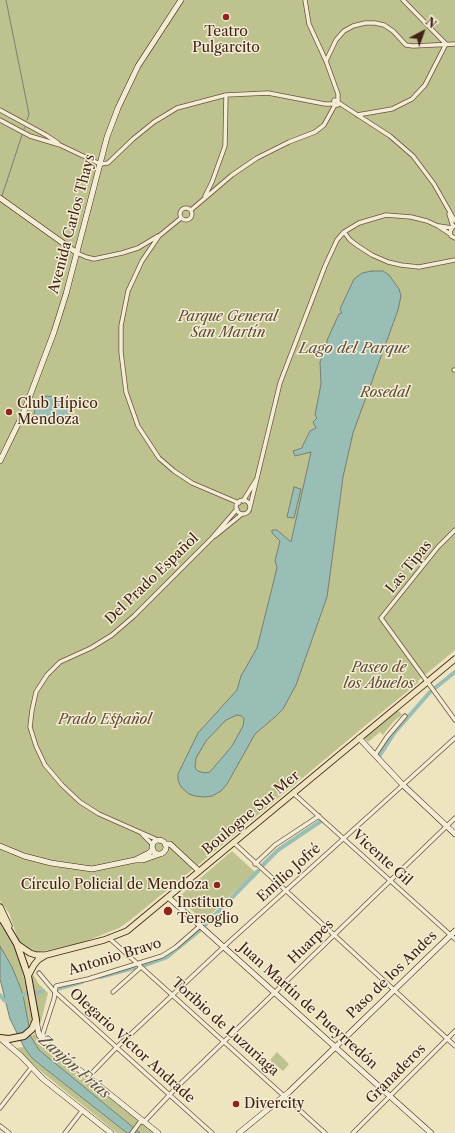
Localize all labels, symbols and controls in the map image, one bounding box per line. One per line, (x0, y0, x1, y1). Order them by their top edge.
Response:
marker: Teatro Pulgarcito (221, 12, 231, 22)
north arrow (403, 12, 443, 52)
text: N (423, 15, 439, 31)
place label: Teatro Pulgarcito (192, 24, 260, 56)
street label: Avenida Carlos Thays (45, 152, 99, 296)
park label: Parque General San Martín (178, 309, 278, 342)
water label: Lago del Parque (299, 340, 409, 358)
park label: Rosedal (360, 385, 410, 401)
place label: Club Hípico Mendoza (17, 396, 98, 428)
marker: Club Hípico Mendoza (4, 407, 14, 417)
street label: Del Prado Español (102, 530, 202, 628)
street label: Las Tipas (383, 537, 435, 597)
park label: Paseo de los Abuelos (344, 660, 414, 692)
park label: Prado Español (58, 712, 152, 728)
street label: Boulogne Sur Mer (199, 767, 303, 859)
street label: Vicente Gil (349, 827, 415, 889)
street label: Emilio Jofré (254, 840, 324, 906)
place label: Círculo Policial de Mendoza (21, 877, 209, 893)
marker: Círculo Policial de Mendoza (212, 880, 222, 890)
place label: Instituto Tersoglio (177, 895, 239, 928)
marker: Instituto Tersoglio (162, 905, 174, 917)
street label: Huarpes (285, 916, 337, 968)
street label: Paso de los Andes (343, 928, 441, 1022)
street label: Antonio Bravo (66, 935, 164, 979)
street label: Juan Martín de Pueyrredón (235, 939, 381, 1073)
street label: Toribio de Luzuriaga (168, 974, 282, 1080)
street label: Olegario Víctor Andrade (66, 985, 198, 1107)
water label: Zanjón Frías (34, 1031, 114, 1103)
street label: Granaderos (363, 1041, 429, 1107)
place label: Divercity (244, 1096, 305, 1112)
marker: Divercity (231, 1099, 241, 1109)

